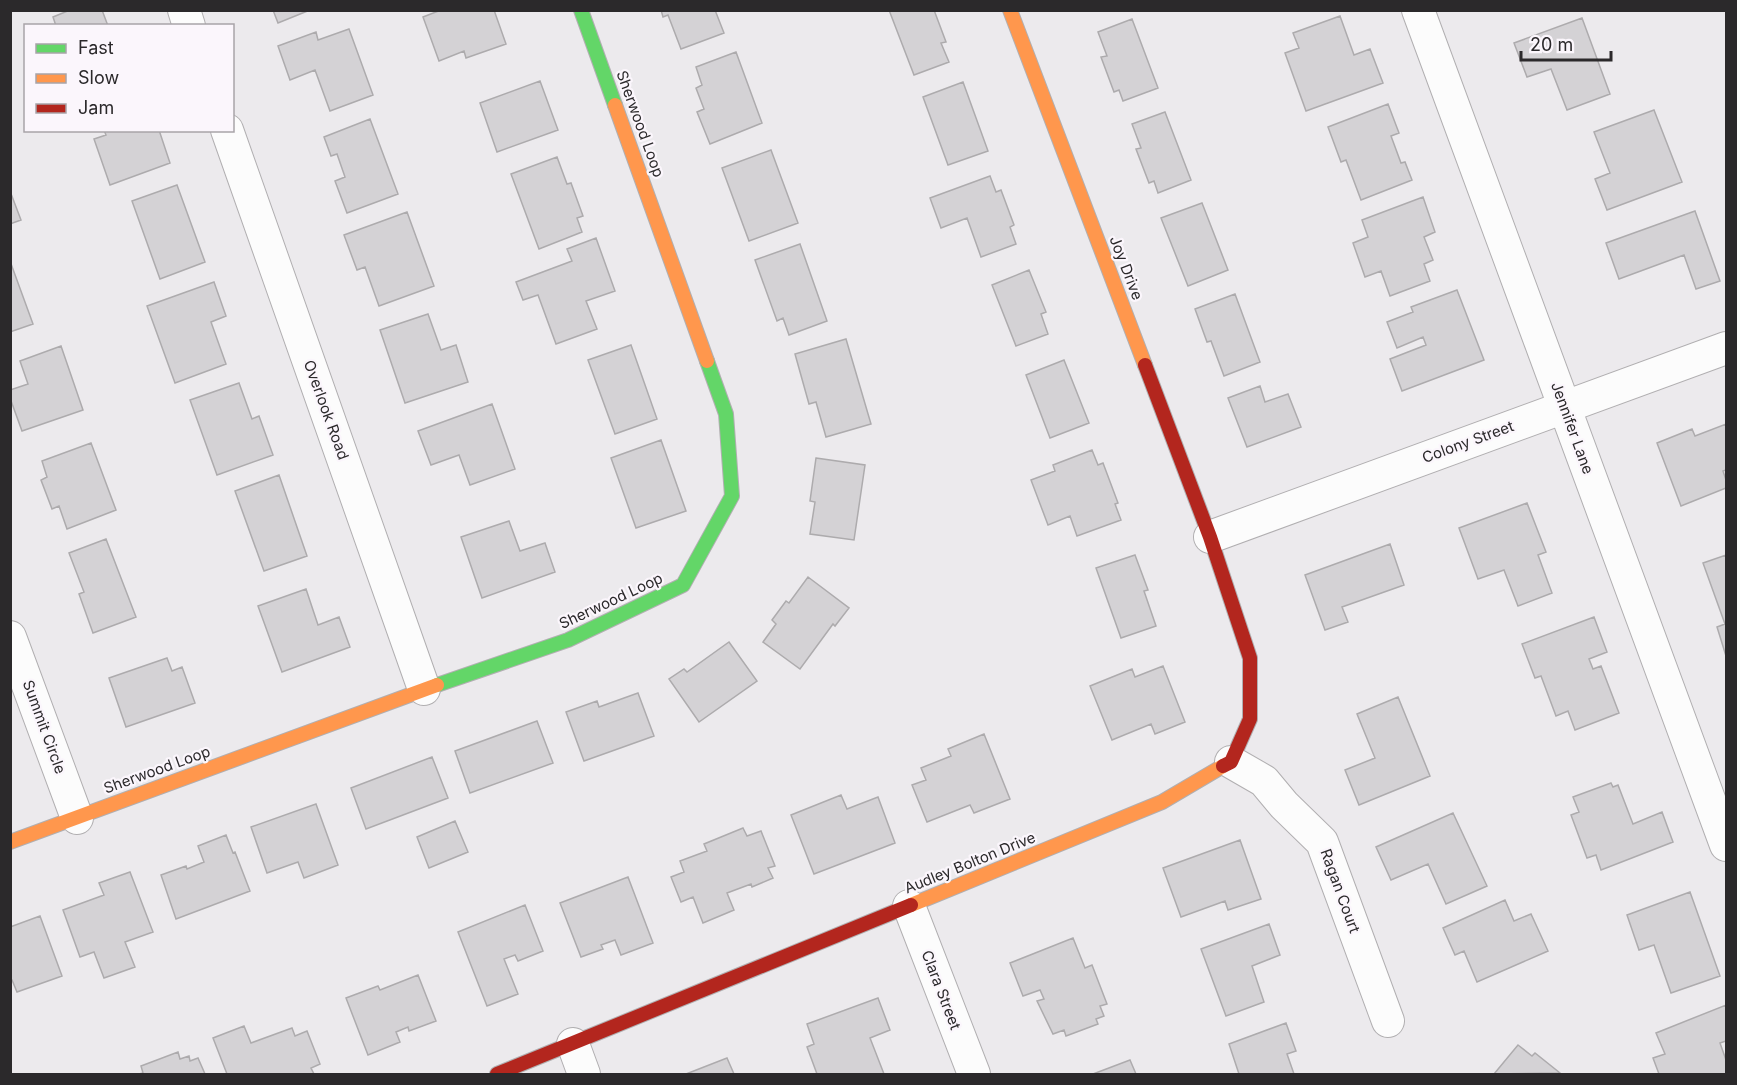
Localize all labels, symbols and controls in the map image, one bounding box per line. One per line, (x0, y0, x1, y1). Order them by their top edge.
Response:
legend (24, 24, 234, 132)
scale bar (1521, 24, 1611, 62)
text: 20 m (1530, 34, 1573, 55)
text: Fast (78, 37, 114, 58)
text: Slow (78, 67, 119, 88)
street label: Sherwood Loop (612, 68, 669, 180)
text: Jam (78, 97, 114, 118)
street label: Joy Drive (1106, 233, 1147, 303)
street label: Overlook Road (300, 357, 353, 462)
street label: Jennifer Lane (1547, 379, 1598, 477)
street label: Colony Street (1419, 416, 1516, 467)
street label: Sherwood Loop (556, 568, 666, 633)
street label: Summit Circle (19, 677, 70, 776)
street label: Sherwood Loop (101, 741, 213, 798)
street label: Audley Bolton Drive (901, 828, 1038, 898)
street label: Ragan Court (1316, 846, 1365, 936)
street label: Clara Street (918, 947, 965, 1032)

